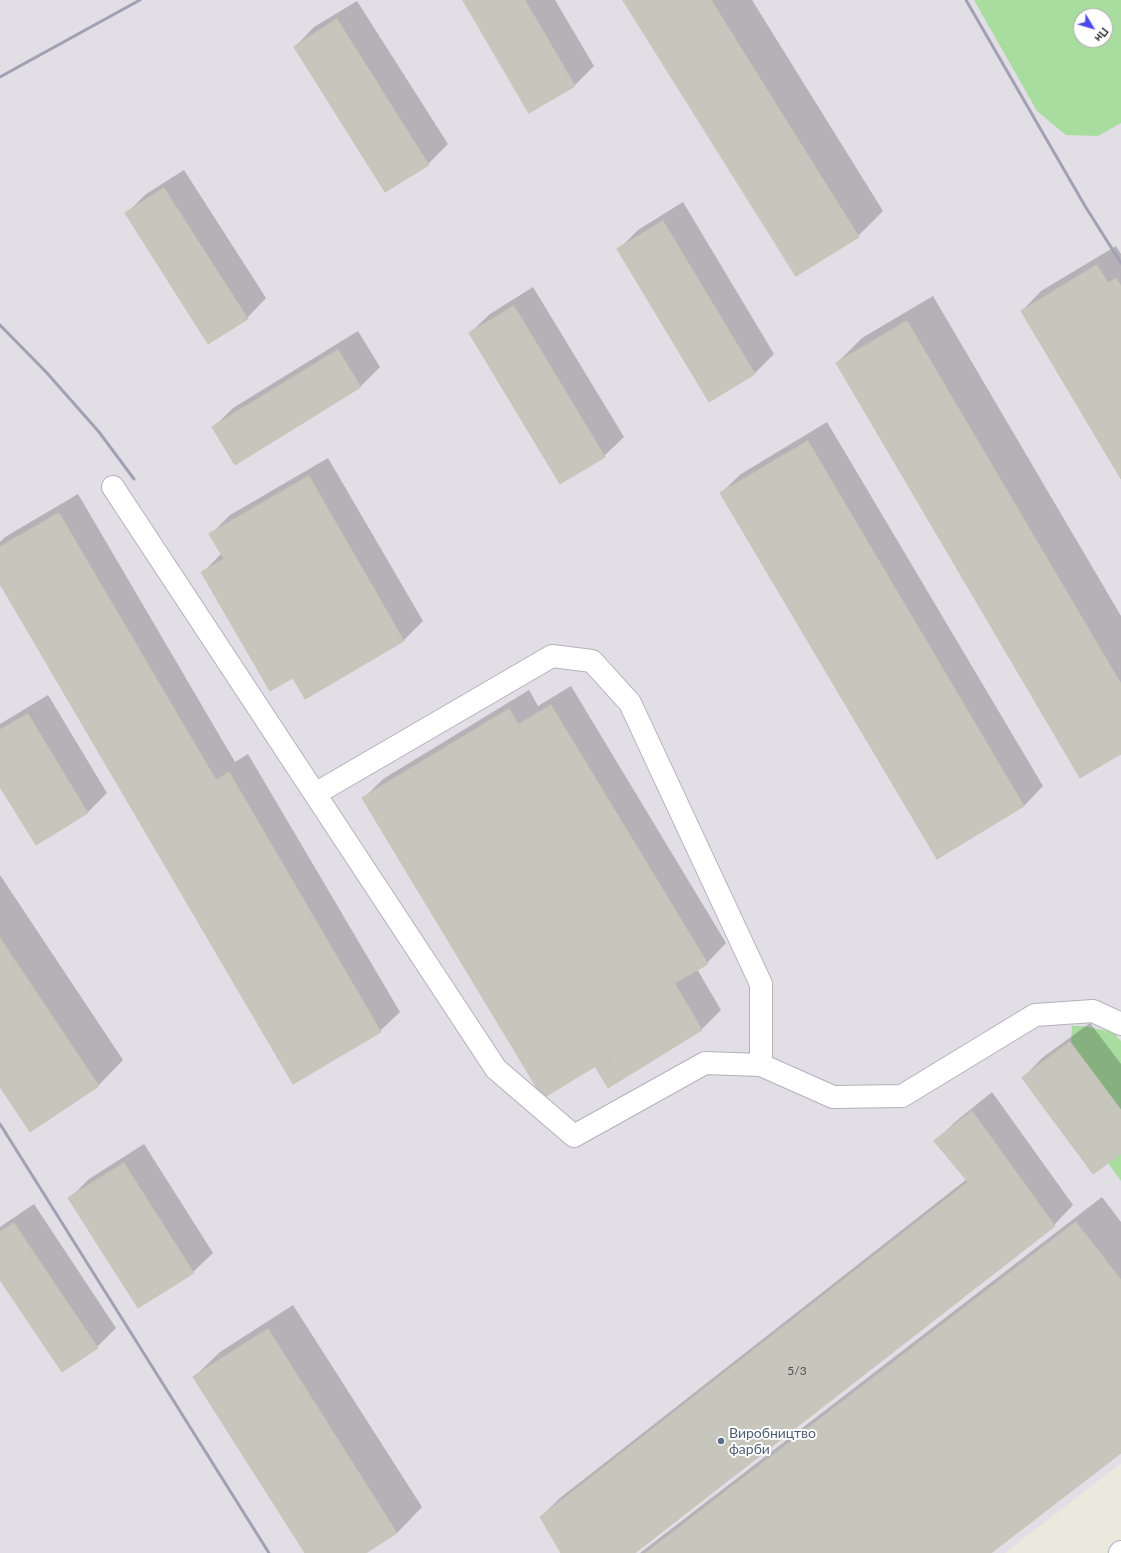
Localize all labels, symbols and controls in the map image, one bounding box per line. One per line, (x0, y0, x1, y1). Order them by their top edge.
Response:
north arrow (1073, 8, 1113, 48)
text: Пн (1093, 25, 1112, 45)
house number: 5/3 (787, 1364, 807, 1378)
place label: Виробництво фарби (729, 1425, 816, 1458)
marker: Виробництво фарби (716, 1436, 726, 1446)

